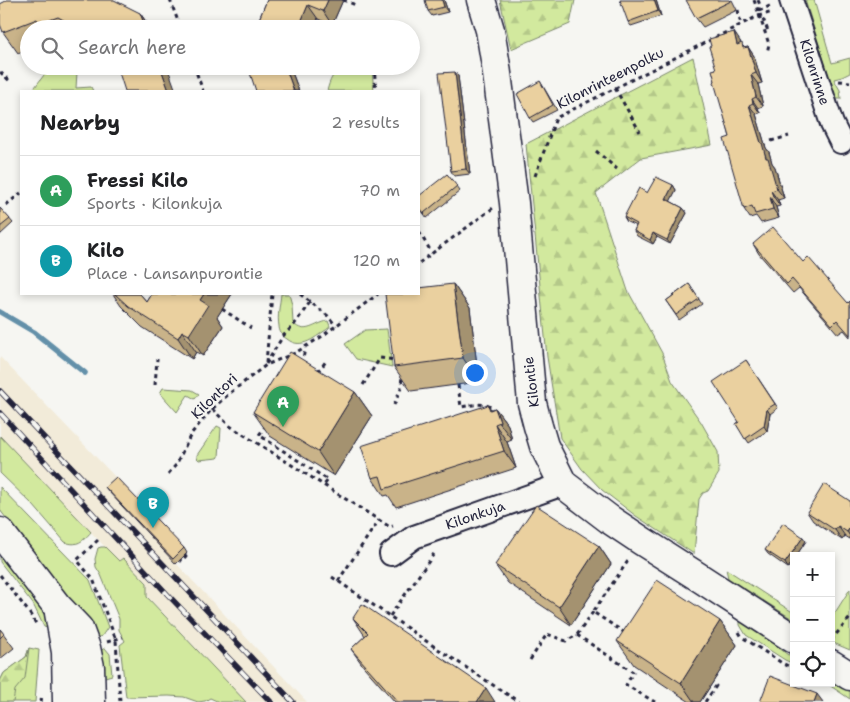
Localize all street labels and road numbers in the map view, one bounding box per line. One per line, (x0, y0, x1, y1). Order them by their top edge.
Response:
street label: Kilonrinne (796, 37, 834, 107)
street label: Kilonrinteenpolku (553, 43, 667, 113)
street label: Kilontie (519, 355, 543, 408)
street label: Kilontori (187, 369, 241, 423)
street label: Kilonkuja (443, 496, 507, 534)

